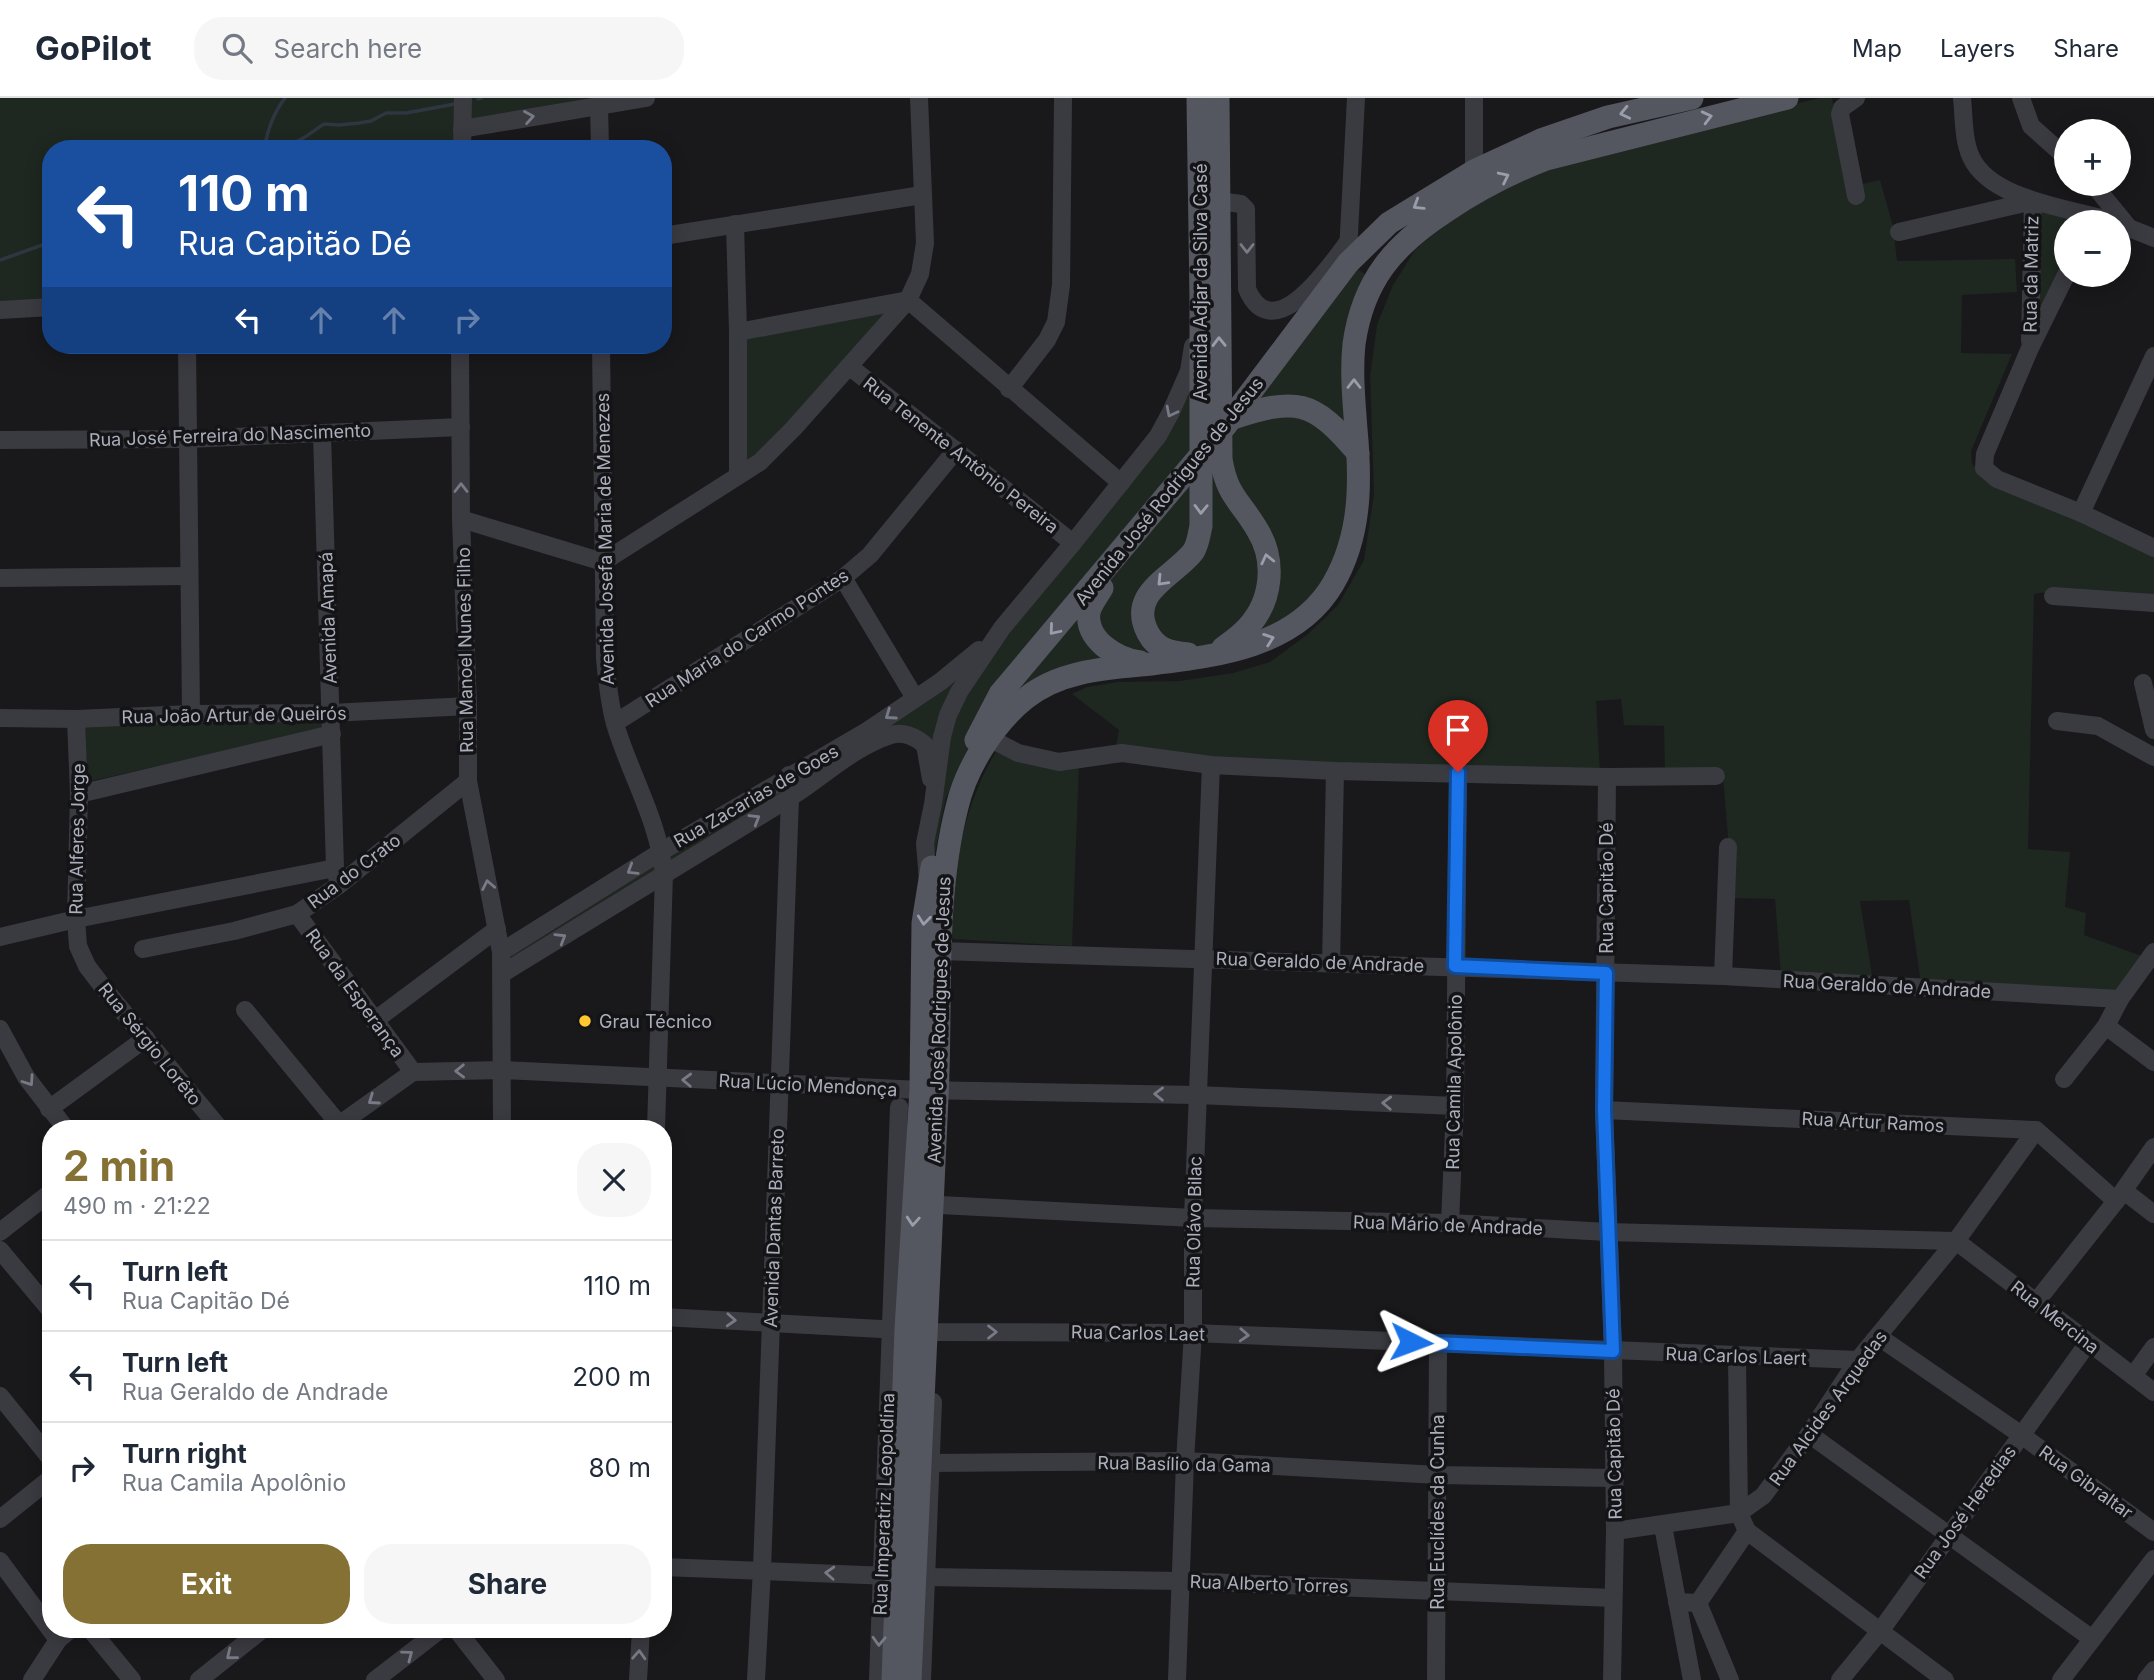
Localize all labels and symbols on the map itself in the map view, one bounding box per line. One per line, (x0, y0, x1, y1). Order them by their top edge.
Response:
one-way arrow (1619, 105, 1631, 119)
one-way arrow (523, 110, 535, 125)
one-way arrow (1701, 111, 1713, 125)
street label: Avenida Adjar da Silva Casé (1190, 163, 1211, 401)
one-way arrow (1497, 171, 1509, 185)
one-way arrow (1413, 197, 1426, 210)
street label: Rua da Matriz (2019, 215, 2043, 333)
one-way arrow (1239, 243, 1255, 254)
one-way arrow (1212, 336, 1227, 347)
street label: Rua Tenente Antônio Pereira (859, 372, 1063, 538)
street label: Avenida José Rodrigues de Jesus (1071, 373, 1267, 609)
one-way arrow (1346, 379, 1362, 389)
street label: Avenida Josefa Maria de Menezes (592, 393, 618, 685)
one-way arrow (1165, 405, 1179, 417)
street label: Rua José Ferreira do Nascimento (89, 420, 371, 450)
one-way arrow (453, 482, 469, 493)
one-way arrow (1194, 504, 1209, 515)
street label: Rua Manoel Nunes Filho (453, 547, 477, 753)
street label: Avenida Amapá (315, 552, 341, 684)
one-way arrow (1261, 553, 1276, 565)
street label: Rua Maria do Carmo Pontes (642, 564, 852, 712)
one-way arrow (1157, 572, 1170, 585)
one-way arrow (1050, 622, 1063, 635)
one-way arrow (1262, 633, 1275, 647)
pin (1428, 700, 1488, 772)
street label: Rua João Artur de Queirós (121, 703, 347, 727)
one-way arrow (885, 707, 898, 719)
street label: Rua Zacarias de Goes (670, 740, 842, 852)
street label: Rua Alferes Jorge (65, 763, 89, 915)
one-way arrow (747, 815, 760, 828)
street label: Rua Capitão Dé (1596, 822, 1617, 954)
street label: Rua do Crato (303, 829, 405, 913)
one-way arrow (627, 861, 640, 874)
street label: Avenida José Rodrigues de Jesus (923, 876, 955, 1164)
one-way arrow (481, 879, 496, 891)
one-way arrow (917, 915, 932, 926)
street label: Rua da Esperança (301, 925, 409, 1061)
one-way arrow (553, 933, 566, 946)
street label: Rua Geraldo de Andrade (1215, 948, 1425, 976)
street label: Rua Geraldo de Andrade (1782, 970, 1992, 1002)
street label: Rua Sérgio Lorêto (94, 978, 206, 1110)
street label: Rua Camila Apolônio (1442, 994, 1466, 1170)
place label: Grau Técnico (599, 1011, 712, 1032)
marker: Grau Técnico (577, 1013, 593, 1029)
one-way arrow (454, 1063, 465, 1079)
street label: Rua Lúcio Mendonça (718, 1070, 898, 1100)
one-way arrow (21, 1073, 34, 1086)
one-way arrow (681, 1073, 692, 1088)
one-way arrow (1154, 1087, 1165, 1102)
one-way arrow (368, 1092, 381, 1105)
one-way arrow (1381, 1096, 1392, 1111)
street label: Rua Artur Ramos (1801, 1108, 1945, 1136)
street label: Avenida Dantas Barreto (760, 1128, 788, 1328)
street label: Rua Olávo Bilac (1182, 1156, 1206, 1288)
street label: Rua Mário de Andrade (1353, 1211, 1543, 1239)
one-way arrow (906, 1215, 921, 1226)
street label: Rua Mercina (2007, 1276, 2103, 1358)
position arrow (1374, 1305, 1448, 1379)
one-way arrow (726, 1312, 737, 1327)
street label: Rua Carlos Laet (1071, 1321, 1205, 1345)
one-way arrow (987, 1324, 998, 1340)
street label: Rua Alcides Arquedas (1765, 1326, 1891, 1490)
one-way arrow (1239, 1327, 1250, 1342)
street label: Rua Carlos Laert (1665, 1343, 1807, 1369)
street label: Rua Capitão Dé (1602, 1388, 1626, 1520)
street label: Rua Imperatriz Leopoldina (870, 1392, 898, 1616)
street label: Rua Euclídes da Cunha (1427, 1414, 1448, 1610)
street label: Rua José Heredias (1910, 1441, 2020, 1583)
street label: Rua Gibraltar (2035, 1441, 2137, 1523)
street label: Rua Basílio da Gama (1097, 1452, 1271, 1476)
one-way arrow (824, 1565, 835, 1580)
street label: Rua Alberto Torres (1189, 1571, 1349, 1597)
one-way arrow (871, 1636, 886, 1647)
one-way arrow (227, 1646, 239, 1659)
one-way arrow (632, 1649, 647, 1660)
one-way arrow (400, 1650, 413, 1663)

